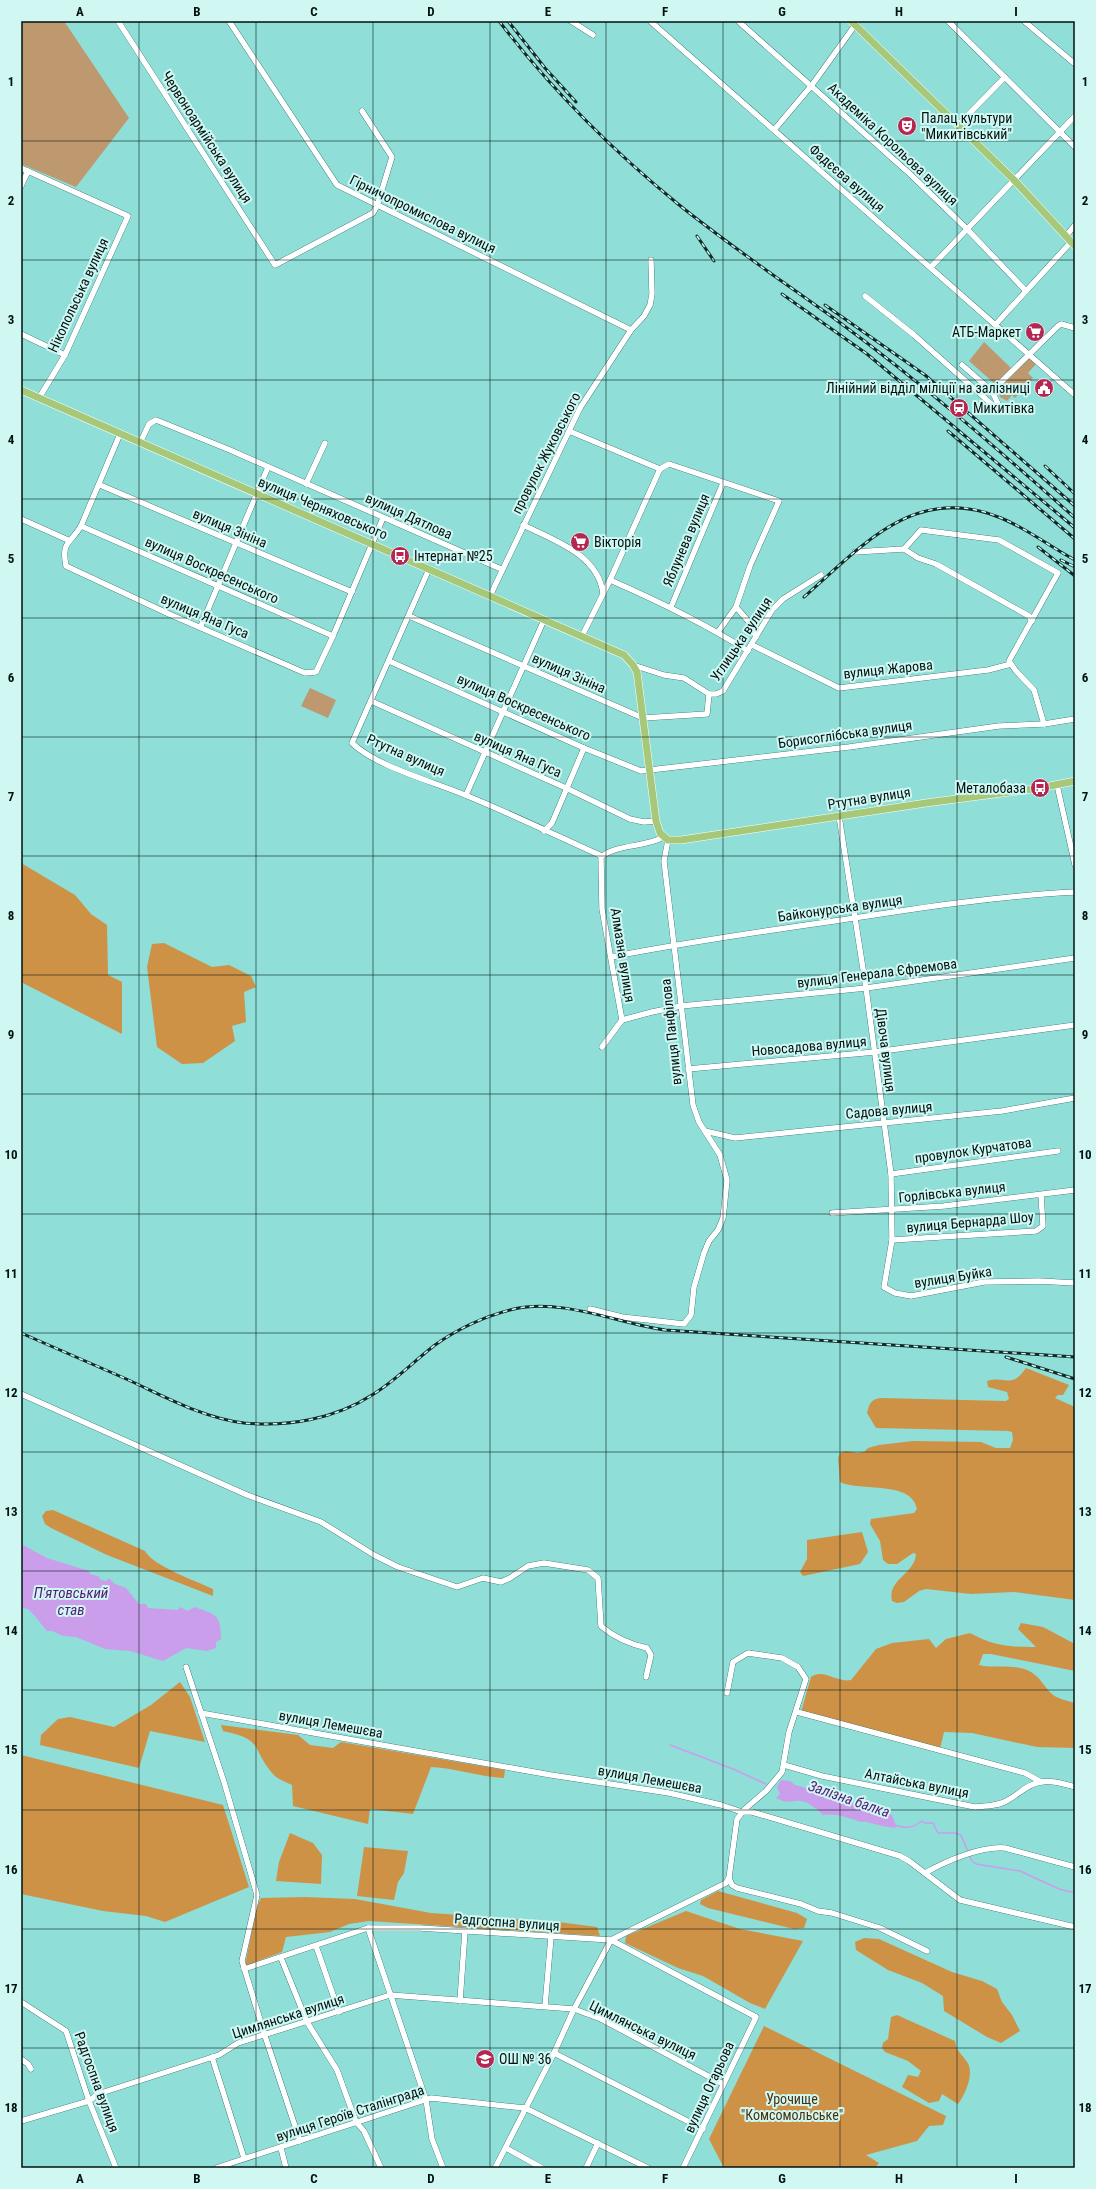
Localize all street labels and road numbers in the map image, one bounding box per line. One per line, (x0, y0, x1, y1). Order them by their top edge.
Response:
street label: Червоноармійська вулиця (158, 68, 256, 206)
street label: Академіка Корольова вулиця (825, 80, 961, 208)
street label: Фадєєва вулиця (806, 141, 888, 215)
street label: Гірничопромислова вулиця (347, 172, 499, 256)
street label: Нікопольська вулиця (45, 235, 111, 355)
street label: провулок Жуковського (508, 390, 584, 516)
street label: вулиця Черняховського (256, 473, 390, 543)
street label: вулиця Дятлова (363, 490, 455, 542)
street label: Яблунева вулиця (659, 491, 713, 589)
street label: вулиця Зініна (191, 505, 269, 551)
street label: вулиця Воскресенського (143, 533, 281, 607)
street label: вулиця Яна Гуса (159, 590, 251, 642)
street label: Углицька вулиця (707, 594, 775, 684)
street label: вулиця Зініна (530, 650, 608, 696)
street label: вулиця Жарова (843, 656, 933, 682)
street label: вулиця Воскресенського (455, 670, 593, 744)
street label: Борисоглібська вулиця (777, 717, 913, 751)
street label: вулиця Яна Гуса (472, 728, 564, 780)
street label: Ртутна вулиця (365, 731, 447, 779)
street label: Ртутна вулиця (826, 784, 912, 812)
street label: Байконурська вулиця (777, 891, 903, 925)
street label: Алмазна вулиця (608, 907, 638, 1003)
street label: вулиця Генерала Єфремова (796, 955, 958, 991)
street label: вулиця Панфілова (657, 978, 685, 1086)
street label: Дівоча вулиця (873, 1007, 899, 1093)
street label: Новосадова вулиця (751, 1033, 867, 1059)
street label: Садова вулиця (845, 1098, 933, 1122)
street label: провулок Курчатова (914, 1134, 1032, 1166)
street label: Горлівська вулиця (898, 1178, 1006, 1206)
street label: вулиця Бернарда Шоу (906, 1208, 1034, 1236)
street label: вулиця Буйка (913, 1263, 993, 1291)
street label: вулиця Лемешєва (278, 1707, 384, 1741)
street label: вулиця Лемешєва (597, 1762, 703, 1796)
street label: Алтайська вулиця (864, 1765, 970, 1801)
street label: Радгоспна вулиця (454, 1910, 560, 1934)
street label: Цимлянська вулиця (230, 1990, 346, 2042)
street label: Цимлянська вулиця (587, 1997, 699, 2063)
street label: Радгоспна вулиця (71, 2030, 123, 2134)
street label: вулиця Огарьова (681, 2039, 737, 2135)
street label: вулиця Героїв Сталінграда (274, 2081, 426, 2145)

